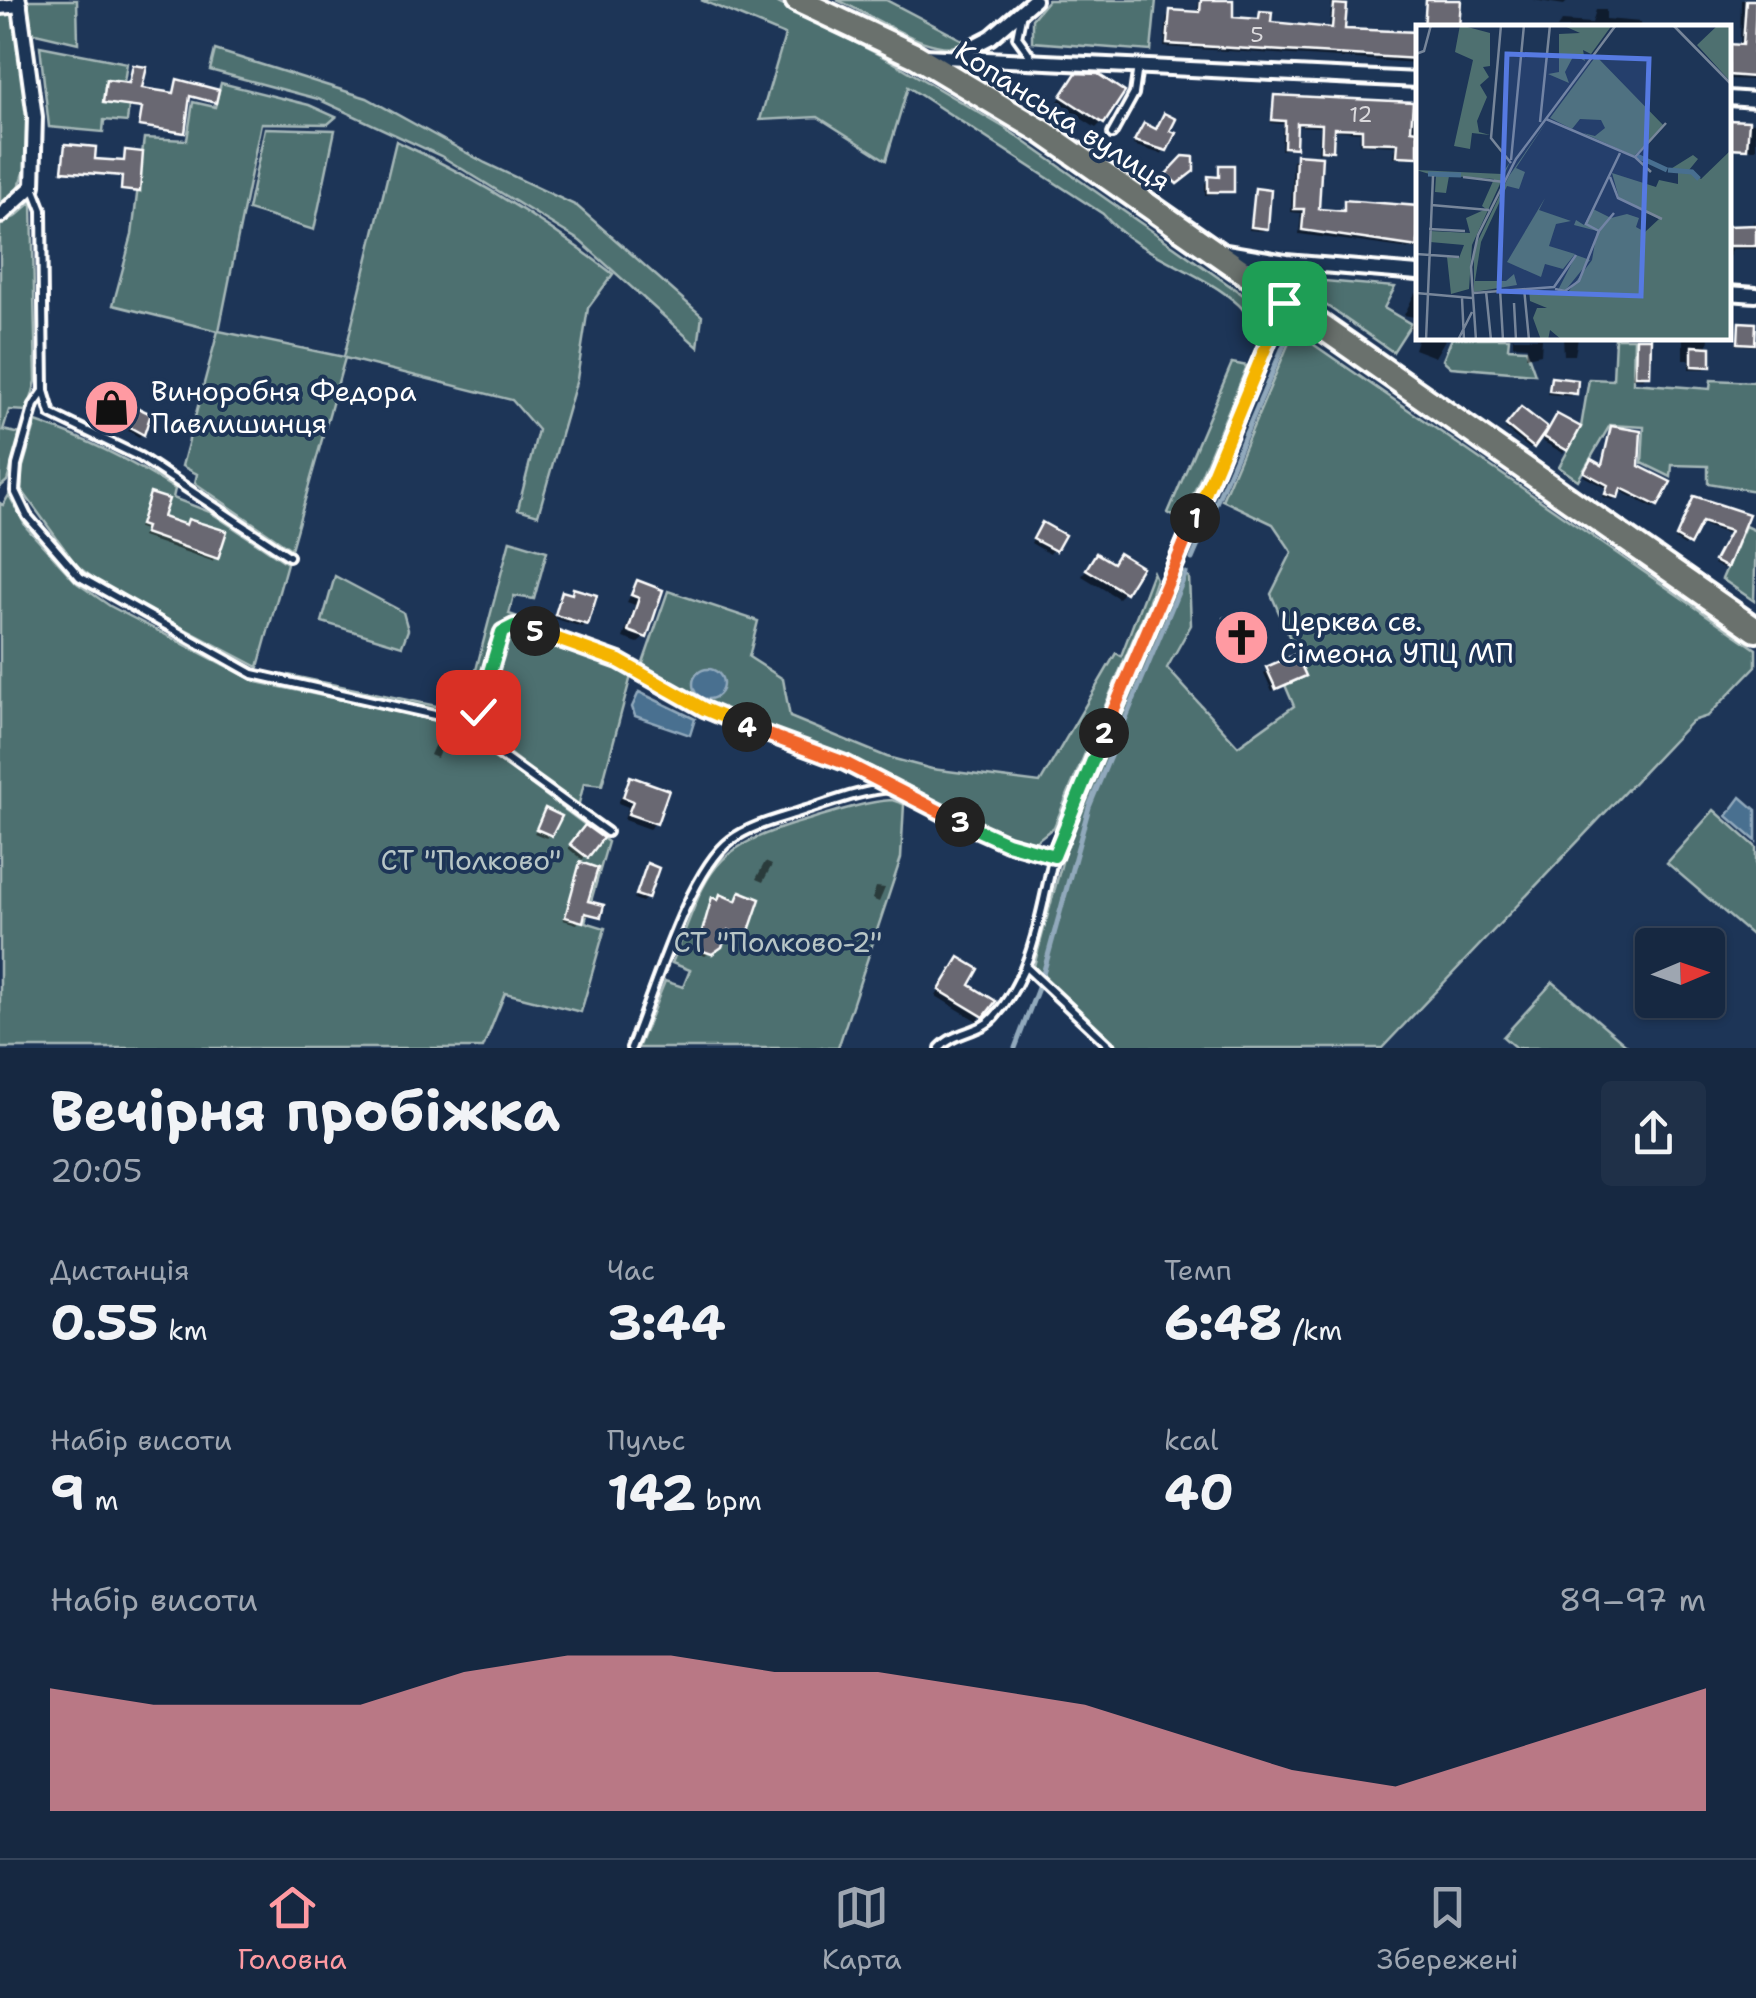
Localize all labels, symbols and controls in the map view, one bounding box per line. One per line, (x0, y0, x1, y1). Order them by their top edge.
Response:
house number: 5 (1250, 20, 1264, 49)
inset map (1416, 25, 1731, 340)
street label: Копанська вулиця (948, 32, 1178, 200)
house number: 12 (1349, 100, 1373, 129)
pin (1242, 261, 1327, 346)
icon: arrive (1257, 276, 1312, 331)
place label: Виноробня Федора Павлишинця (151, 372, 417, 442)
shop icon: Виноробня Федора Павлишинця (82, 377, 142, 437)
pin: 1 (1170, 493, 1220, 543)
text: 1 (1189, 499, 1201, 537)
place label: Церква св. Сімеона УПЦ МП (1280, 602, 1514, 672)
pin: 5 (510, 606, 560, 656)
church icon: Церква св. Сімеона УПЦ МП (1211, 607, 1271, 667)
text: 5 (526, 612, 544, 650)
pin (436, 670, 521, 755)
icon: check (451, 685, 506, 740)
pin: 4 (722, 702, 772, 752)
text: 4 (737, 708, 757, 746)
pin: 2 (1079, 708, 1129, 758)
text: 2 (1094, 714, 1114, 752)
pin: 3 (935, 797, 985, 847)
text: 3 (950, 803, 970, 841)
park label: СТ "Полково" (381, 841, 561, 879)
park label: СТ "Полково-2" (673, 923, 883, 961)
north arrow (1635, 928, 1725, 1018)
map controls (1635, 928, 1725, 1018)
text: Вечірня пробіжка (50, 1074, 560, 1148)
button: share (1601, 1081, 1706, 1186)
text: 20:05 (50, 1149, 142, 1192)
text: Дистанція (50, 1251, 190, 1289)
text: Час (607, 1251, 655, 1289)
text: Темп (1164, 1251, 1232, 1289)
text: 0.55 (50, 1289, 158, 1356)
text: 3:44 (607, 1289, 726, 1356)
text: 6:48 (1164, 1289, 1283, 1356)
text: km (158, 1311, 208, 1349)
text: /km (1283, 1311, 1342, 1349)
text: Набір висоти (50, 1421, 232, 1459)
text: Пульс (607, 1421, 686, 1459)
text: kcal (1164, 1421, 1218, 1459)
text: 9 (50, 1459, 85, 1526)
text: 142 (607, 1459, 696, 1526)
text: 40 (1164, 1459, 1234, 1526)
text: m (85, 1481, 119, 1519)
text: bpm (696, 1481, 762, 1519)
text: Набір висоти (50, 1578, 258, 1621)
text: 89–97 m (1559, 1578, 1706, 1621)
tab: Головна (237, 1880, 347, 1978)
tab: Карта (822, 1880, 902, 1978)
tab: Збережені (1377, 1880, 1518, 1978)

